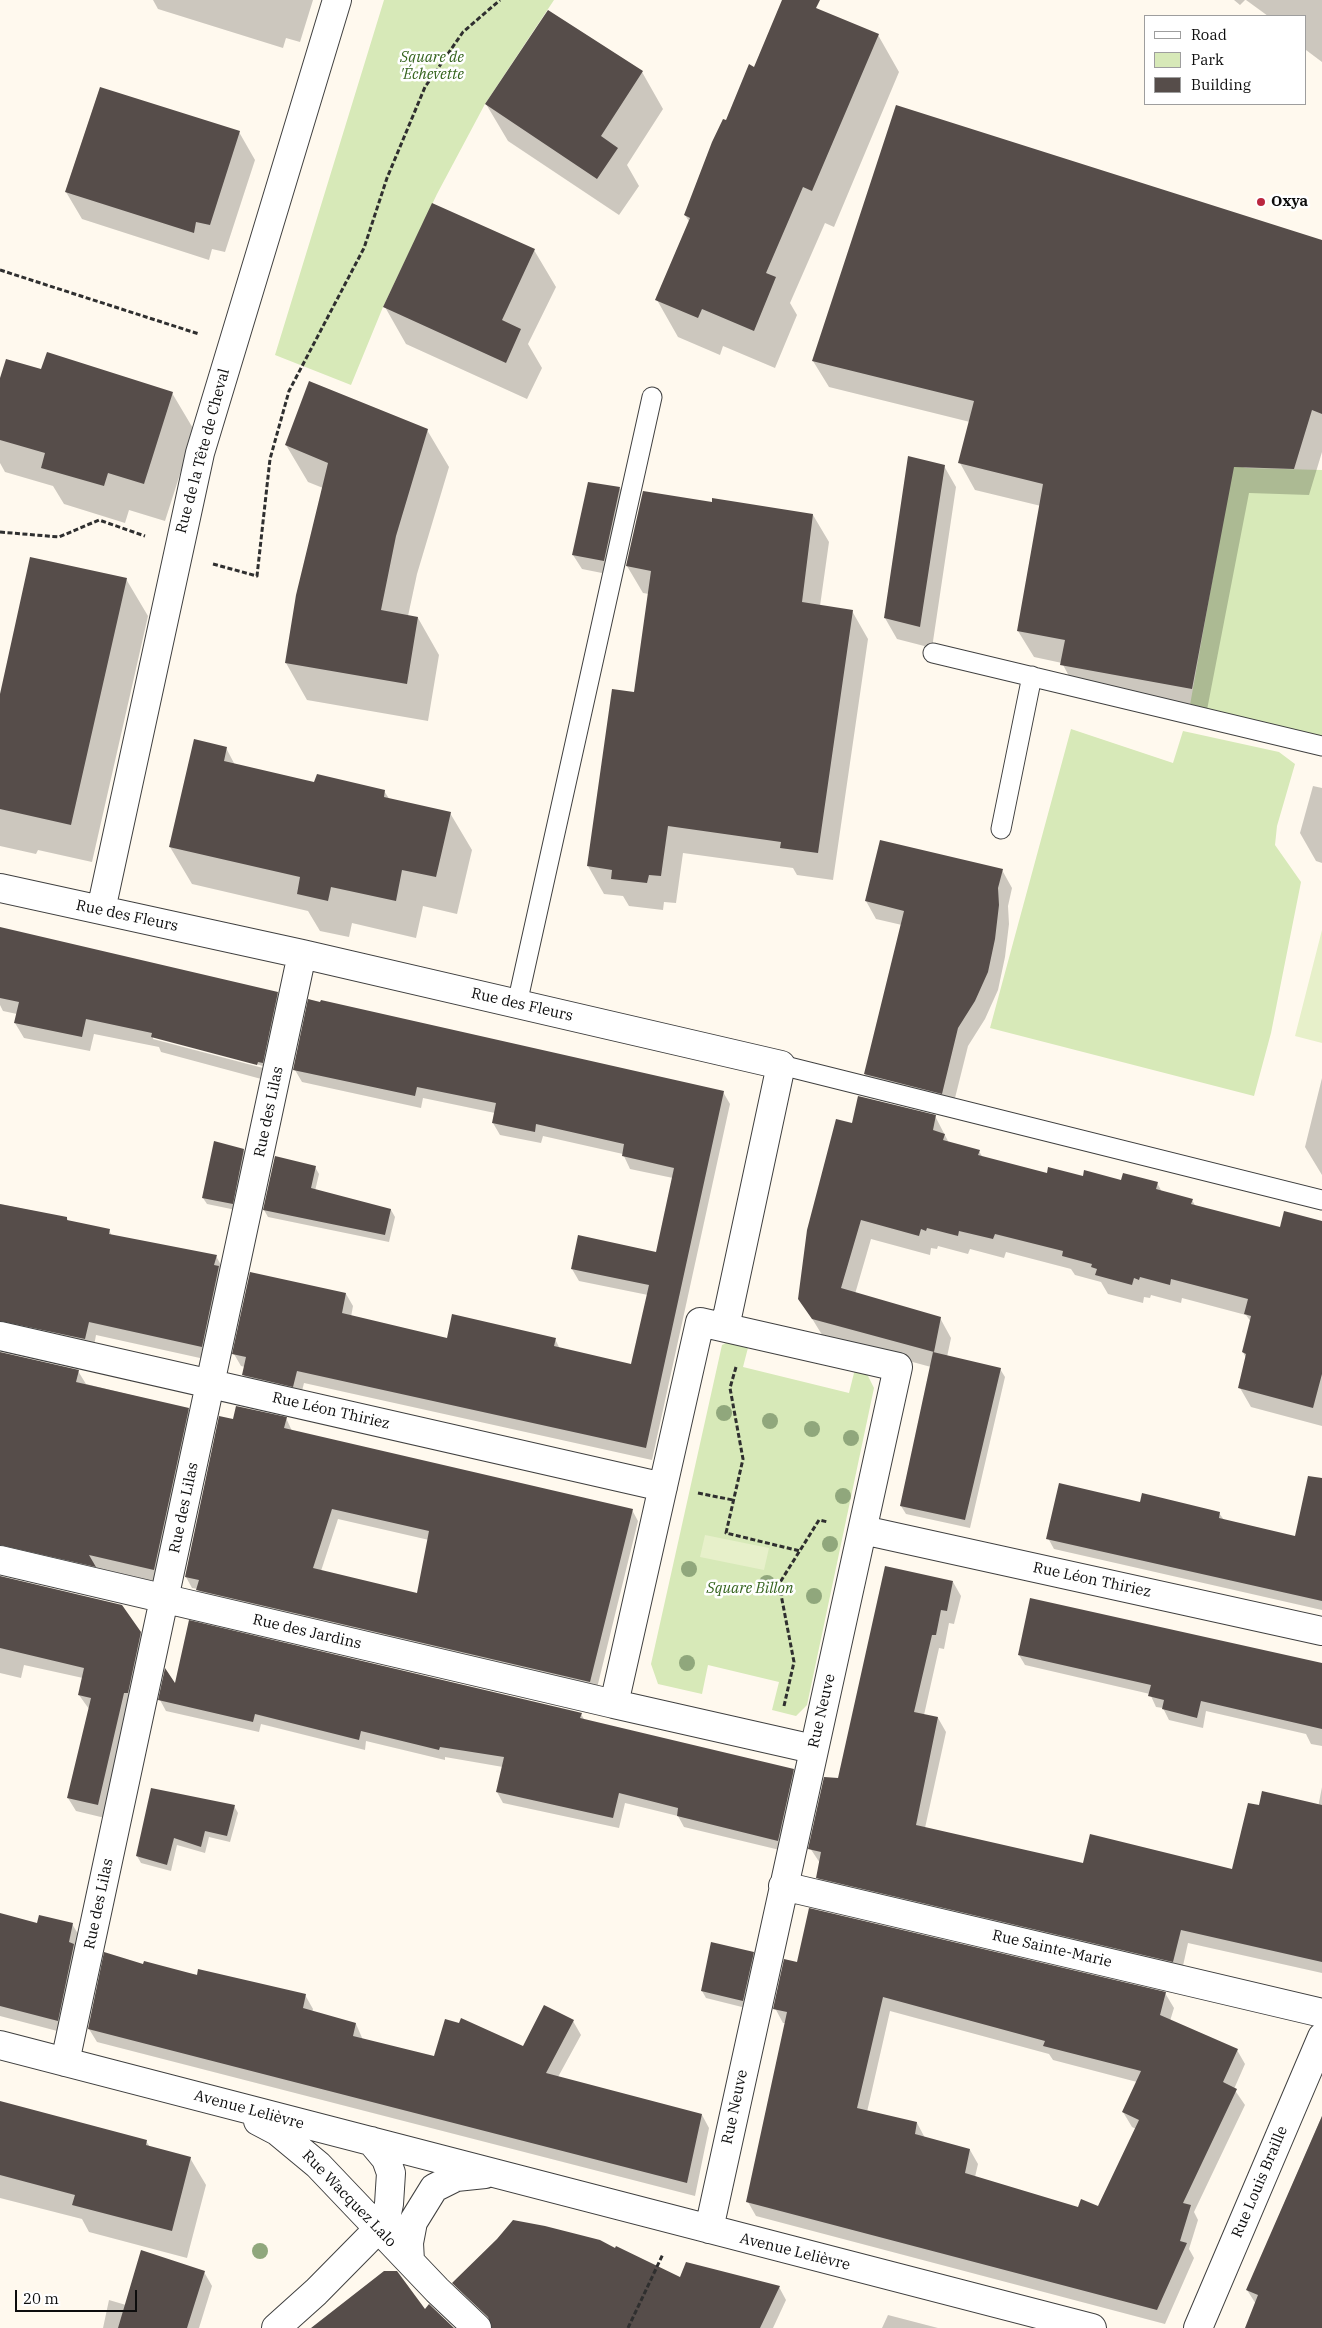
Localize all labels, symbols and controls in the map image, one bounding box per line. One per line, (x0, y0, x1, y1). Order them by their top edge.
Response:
legend (1144, 15, 1307, 105)
text: Road (1191, 25, 1227, 44)
park label: Square de 'Échevette (400, 49, 464, 84)
text: Park (1191, 50, 1224, 69)
text: Building (1191, 75, 1251, 94)
place label: Oxya (1271, 193, 1308, 211)
marker: Oxya (1255, 196, 1267, 208)
street label: Rue de la Tête de Cheval (172, 367, 234, 535)
street label: Rue des Fleurs (74, 896, 180, 936)
street label: Rue des Fleurs (469, 985, 575, 1025)
street label: Rue des Lilas (251, 1065, 287, 1159)
street label: Rue Léon Thiriez (270, 1389, 392, 1433)
street label: Rue des Lilas (166, 1461, 202, 1555)
street label: Rue Léon Thiriez (1031, 1559, 1153, 1601)
park label: Square Billon (706, 1580, 794, 1598)
street label: Rue des Jardins (251, 1611, 363, 1653)
street label: Rue Neuve (805, 1672, 839, 1750)
street label: Rue des Lilas (81, 1857, 117, 1951)
street label: Rue Sainte-Marie (990, 1926, 1114, 1972)
street label: Rue Neuve (718, 2068, 752, 2146)
street label: Avenue Lelièvre (192, 2087, 306, 2133)
street label: Rue Louis Braille (1228, 2123, 1292, 2241)
street label: Rue Wacquez Lalo (298, 2147, 400, 2251)
street label: Avenue Lelièvre (738, 2230, 852, 2274)
scale bar (18, 2280, 140, 2312)
text: 20 m (23, 2289, 59, 2308)

